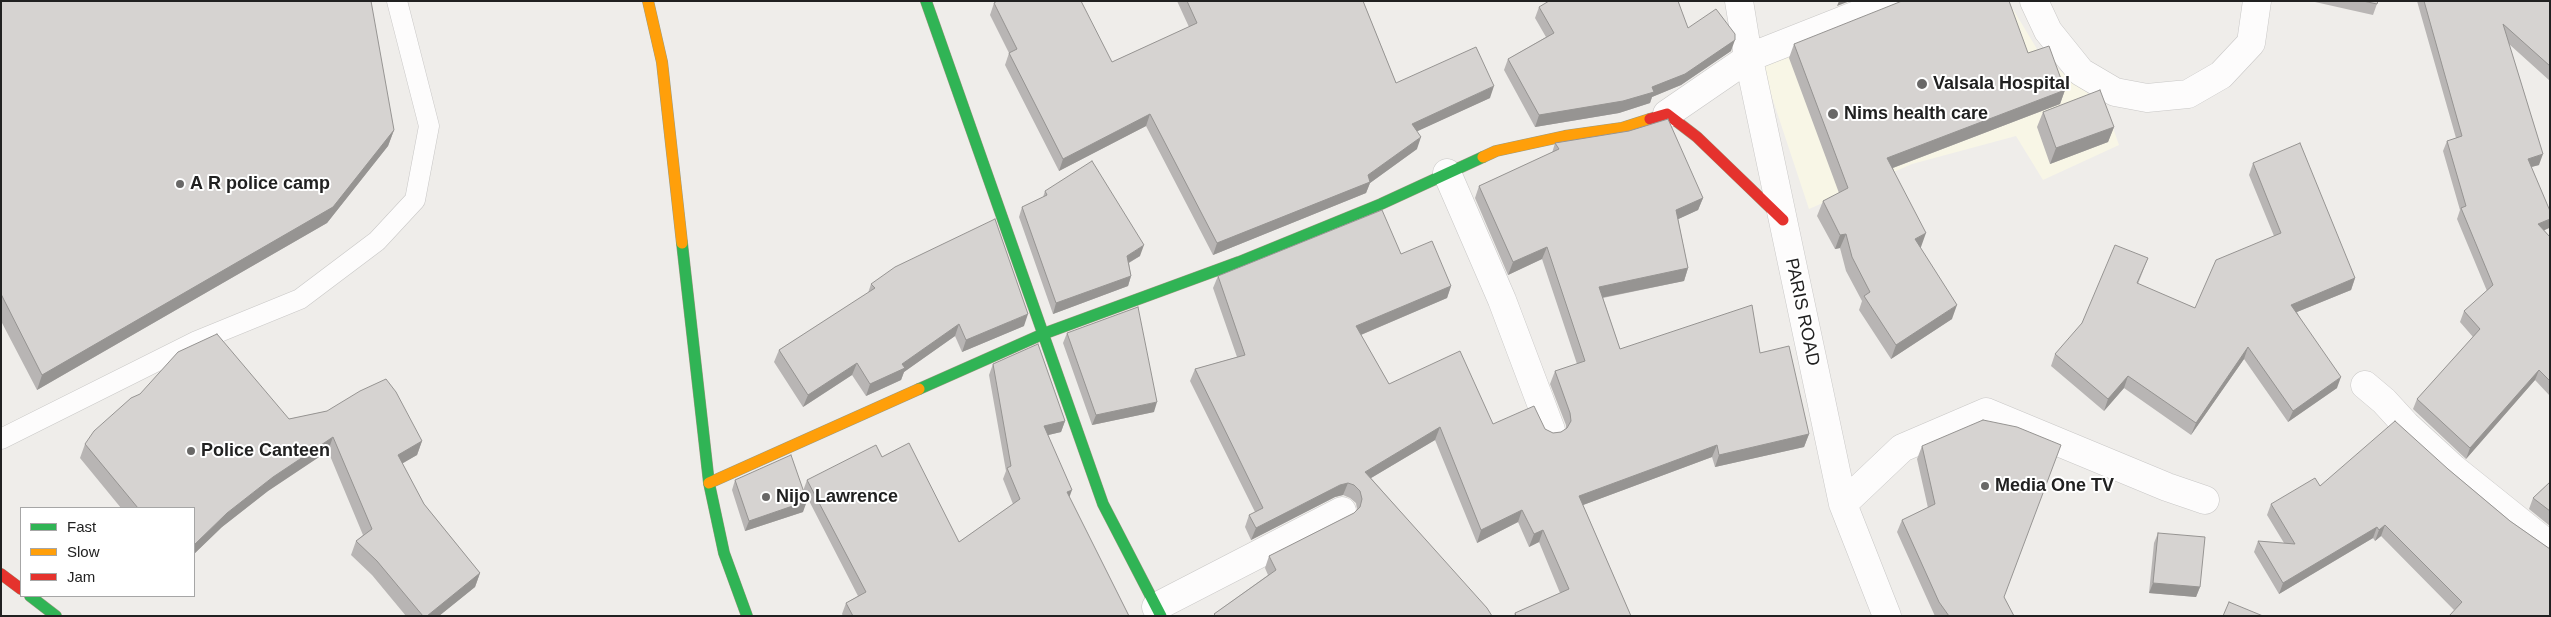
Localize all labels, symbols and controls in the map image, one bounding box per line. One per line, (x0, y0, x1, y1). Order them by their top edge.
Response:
place label: Valsala Hospital (1933, 73, 2070, 95)
marker: Valsala Hospital (1915, 77, 1929, 91)
place label: Nims health care (1844, 103, 1988, 125)
marker: Nims health care (1826, 107, 1840, 121)
place label: A R police camp (190, 173, 330, 195)
marker: A R police camp (174, 178, 186, 190)
street label: PARIS ROAD (1780, 256, 1824, 368)
place label: Police Canteen (201, 440, 330, 462)
marker: Police Canteen (185, 445, 197, 457)
place label: Media One TV (1995, 475, 2114, 497)
marker: Media One TV (1979, 480, 1991, 492)
place label: Nijo Lawrence (776, 486, 898, 508)
marker: Nijo Lawrence (760, 491, 772, 503)
legend (20, 507, 195, 597)
text: Fast (67, 518, 96, 535)
text: Slow (67, 543, 100, 560)
text: Jam (67, 568, 95, 585)

